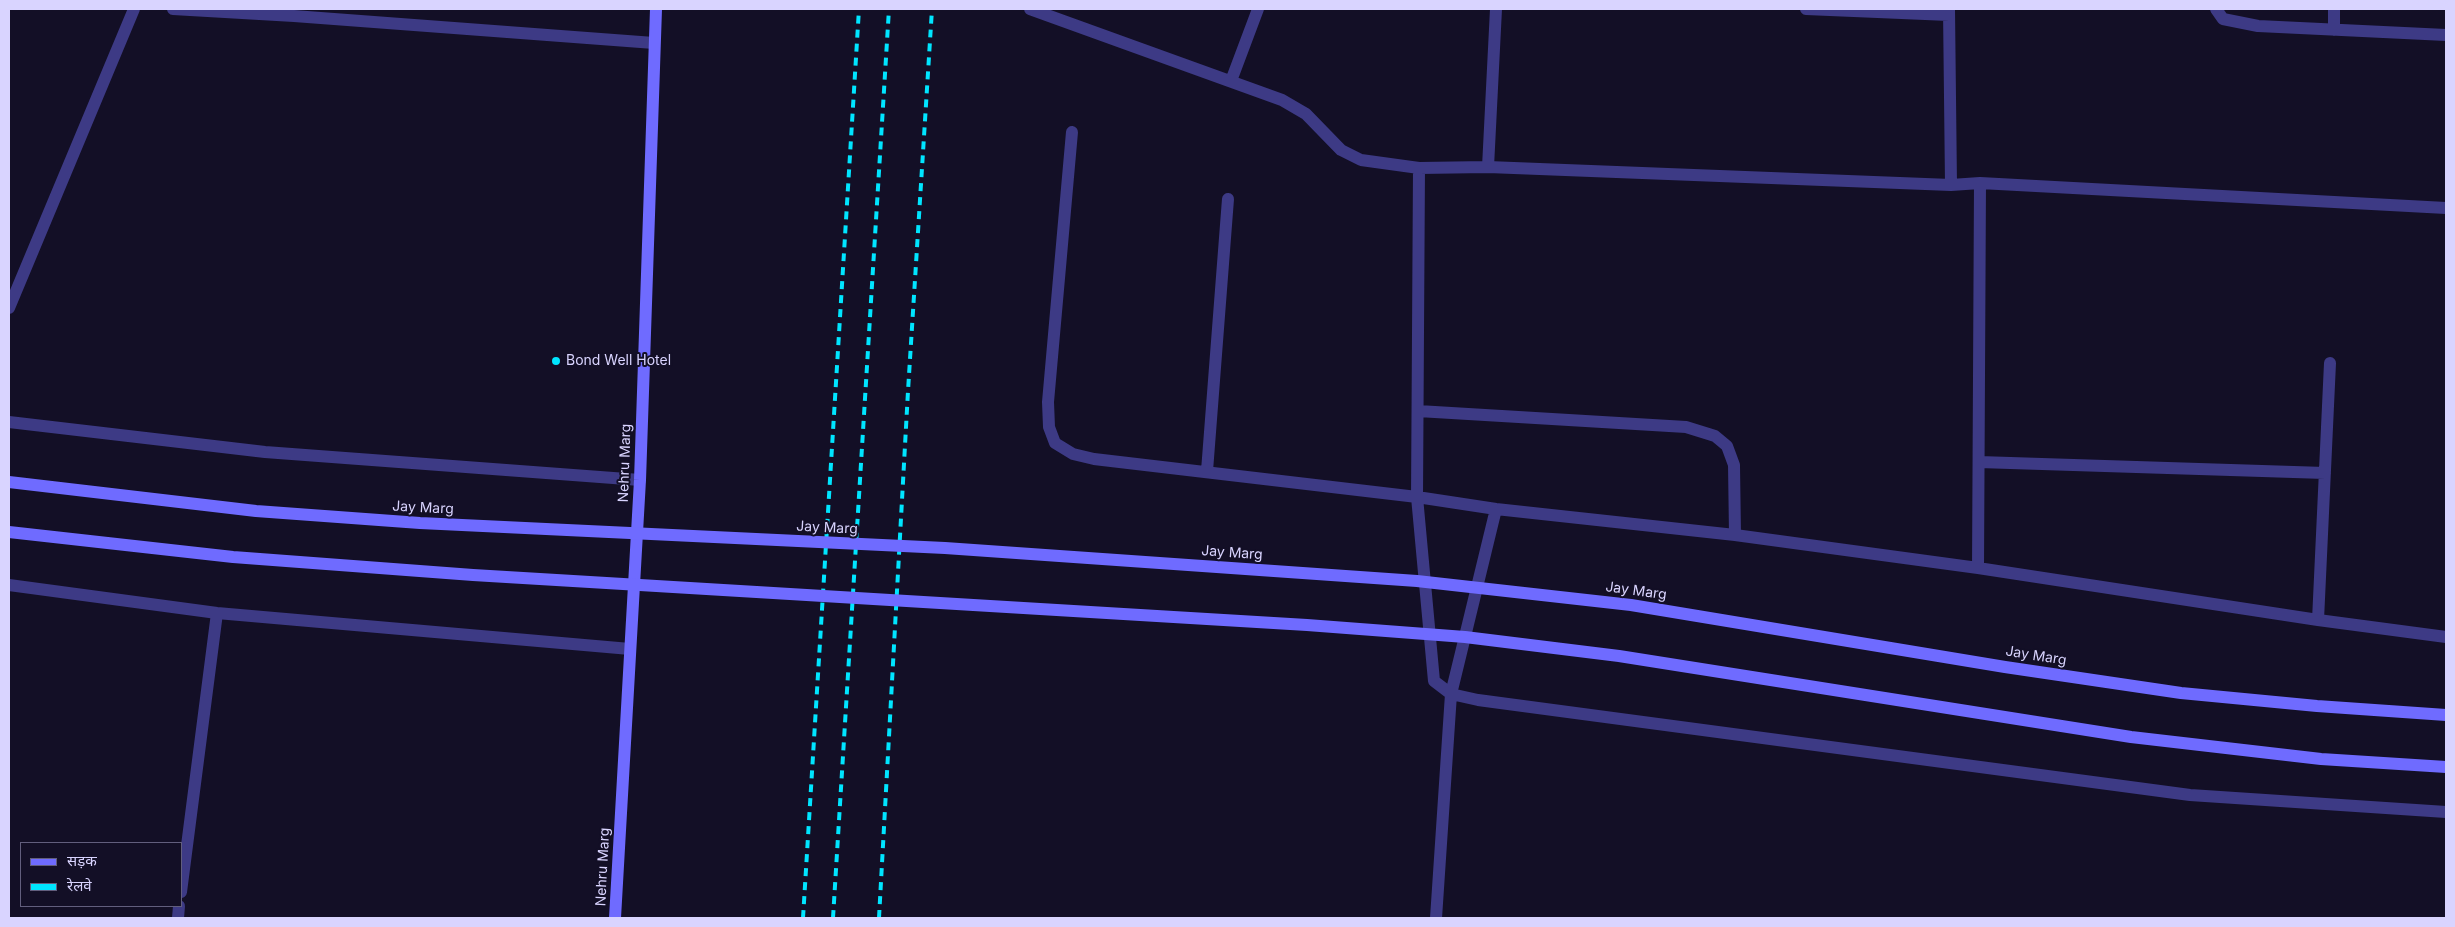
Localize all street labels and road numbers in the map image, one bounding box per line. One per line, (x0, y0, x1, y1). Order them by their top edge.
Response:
street label: Nehru Marg (615, 423, 635, 503)
street label: Jay Marg (392, 498, 454, 518)
street label: Jay Marg (796, 518, 858, 538)
street label: Jay Marg (1201, 542, 1263, 564)
street label: Jay Marg (1604, 578, 1668, 604)
street label: Jay Marg (2004, 643, 2068, 669)
street label: Nehru Marg (593, 827, 613, 907)

